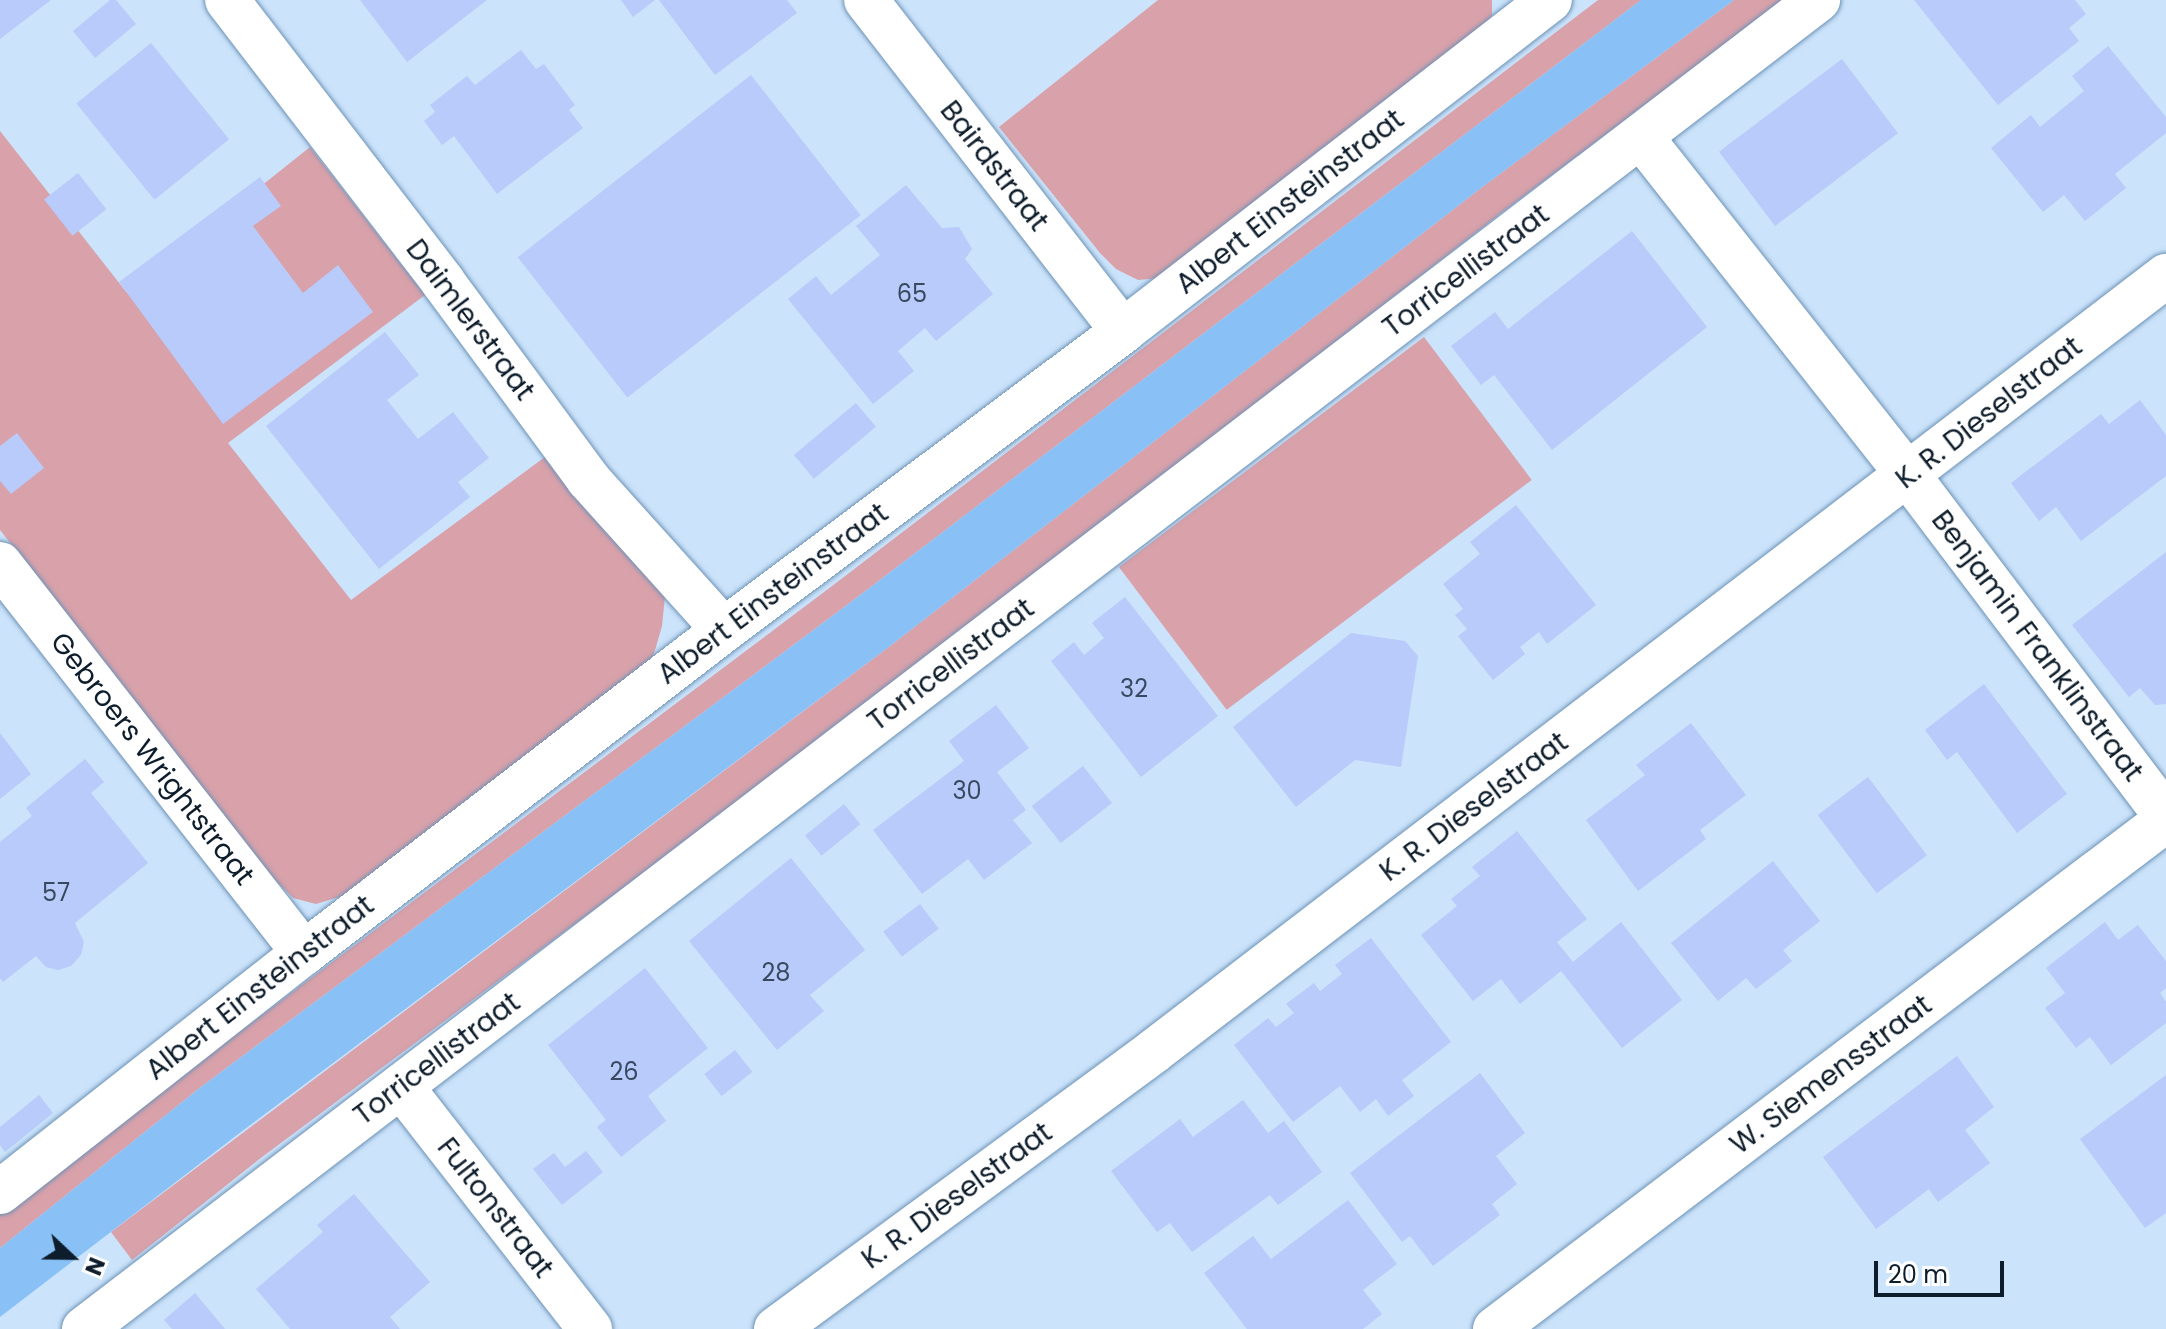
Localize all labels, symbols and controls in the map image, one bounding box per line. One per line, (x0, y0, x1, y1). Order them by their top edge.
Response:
street label: Bairdstraat (933, 94, 1055, 238)
street label: Albert Einsteinstraat (1169, 103, 1411, 301)
street label: Torricellistraat (1376, 198, 1556, 344)
street label: Daimlerstraat (399, 233, 541, 407)
house number: 65 (897, 280, 927, 308)
street label: K. R. Dieselstraat (1889, 330, 2089, 496)
street label: Albert Einsteinstraat (651, 496, 895, 692)
street label: Benjamin Franklinstraat (1924, 504, 2150, 788)
street label: Torricellistraat (861, 592, 1041, 738)
street label: Gebroers Wrightstraat (43, 626, 261, 892)
house number: 32 (1120, 675, 1148, 703)
street label: K. R. Dieselstraat (1373, 725, 1575, 889)
house number: 30 (952, 777, 982, 805)
house number: 57 (42, 879, 70, 907)
street label: Albert Einsteinstraat (139, 889, 381, 1087)
house number: 28 (762, 959, 790, 987)
street label: Torricellistraat (347, 986, 527, 1132)
street label: W. Siemensstraat (1724, 988, 1938, 1162)
house number: 26 (609, 1058, 639, 1086)
street label: K. R. Dieselstraat (855, 1116, 1059, 1276)
street label: Fultonstraat (430, 1131, 560, 1285)
north arrow (32, 1217, 112, 1297)
scale bar (1878, 1245, 2008, 1295)
text: N (77, 1253, 112, 1280)
text: 20 m (1888, 1258, 1948, 1291)

